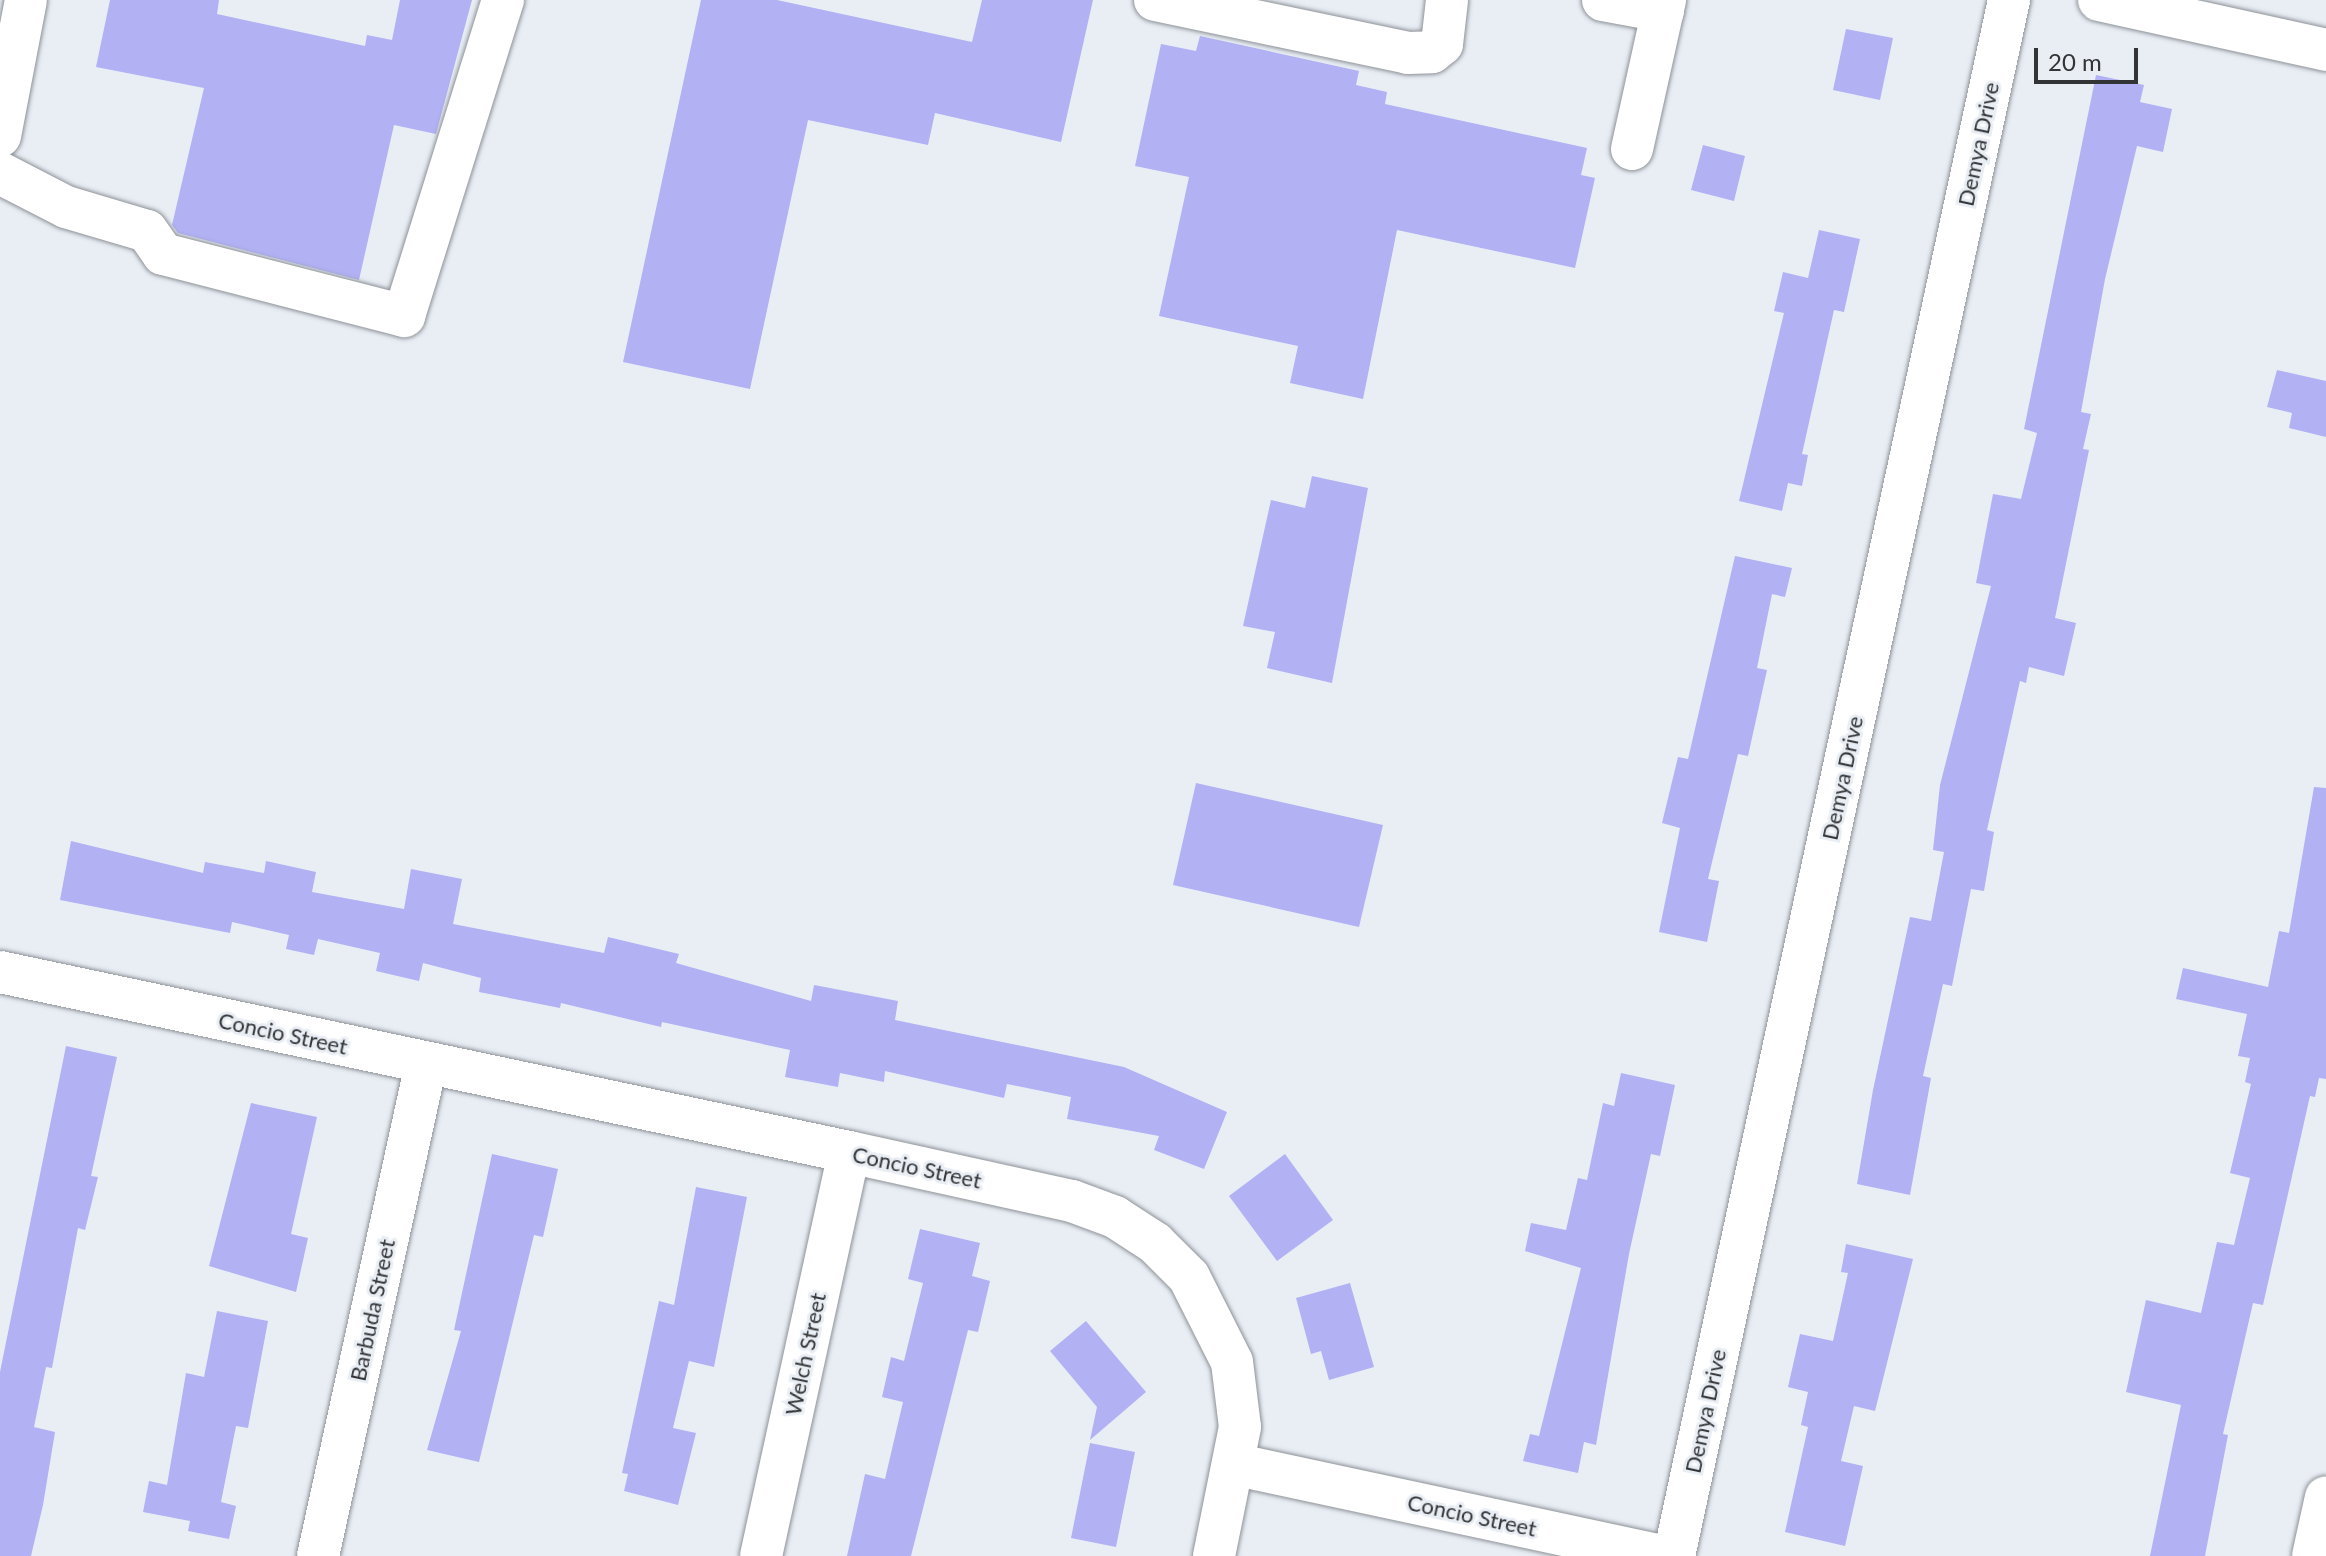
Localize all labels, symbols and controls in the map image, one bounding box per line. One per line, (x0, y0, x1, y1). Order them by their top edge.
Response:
scale bar (2038, 32, 2142, 82)
text: 20 m (2048, 47, 2102, 76)
street label: Demya Drive (1952, 80, 2004, 208)
street label: Demya Drive (1816, 714, 1868, 842)
street label: Concio Street (216, 1006, 350, 1060)
street label: Concio Street (850, 1140, 984, 1194)
street label: Barbuda Street (344, 1237, 400, 1383)
street label: Welch Street (779, 1290, 831, 1418)
street label: Demya Drive (1679, 1347, 1731, 1475)
street label: Concio Street (1405, 1488, 1539, 1542)

